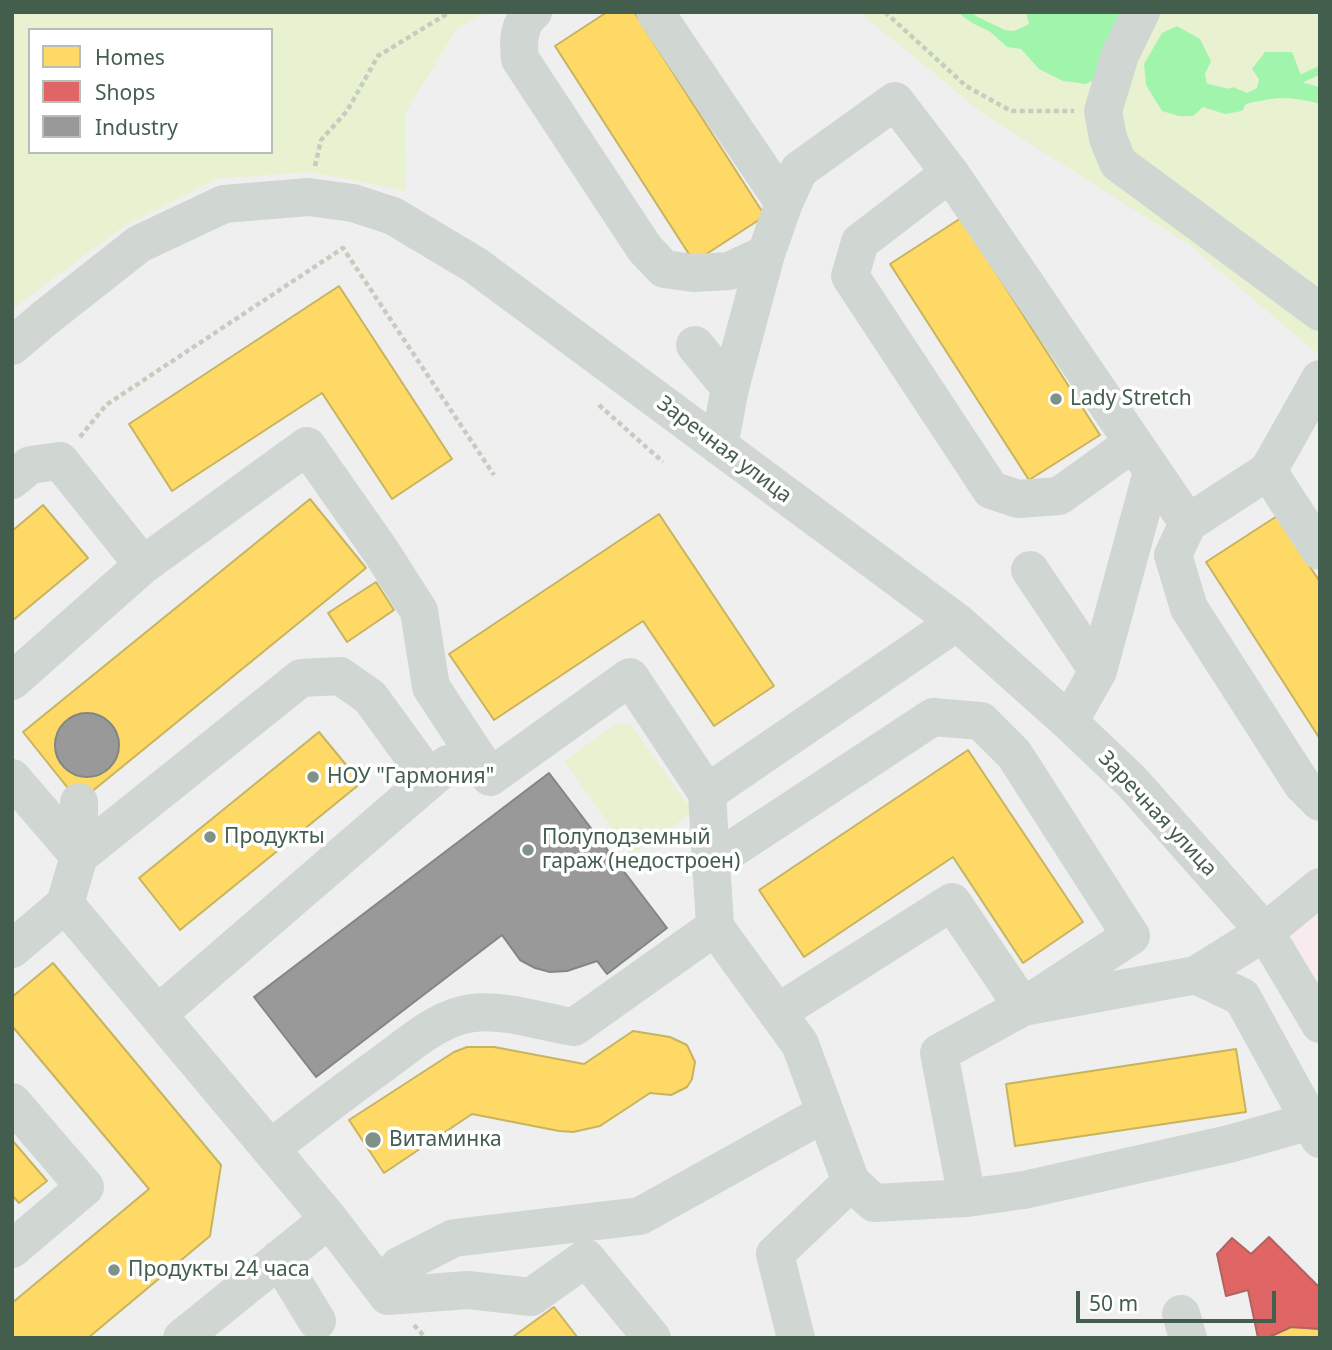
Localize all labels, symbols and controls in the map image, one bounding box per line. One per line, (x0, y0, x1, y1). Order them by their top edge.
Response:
legend (28, 28, 273, 154)
text: Homes (95, 43, 165, 71)
text: Shops (95, 78, 155, 106)
text: Industry (95, 113, 178, 141)
place label: Lady Stretch (1070, 386, 1192, 412)
street label: Заречная улица (652, 391, 796, 509)
marker: Lady Stretch (1048, 391, 1064, 407)
street label: Заречная улица (1093, 746, 1221, 882)
place label: НОУ "Гармония" (327, 764, 494, 790)
marker: НОУ "Гармония" (305, 769, 321, 785)
place label: Продукты (224, 824, 325, 850)
place label: Полуподземный гараж (недостроен) (542, 825, 740, 875)
marker: Продукты (202, 829, 218, 845)
marker: Полуподземный гараж (недостроен) (520, 842, 536, 858)
place label: Витаминка (389, 1127, 502, 1153)
marker: Витаминка (363, 1130, 383, 1150)
place label: Продукты 24 часа (128, 1257, 310, 1283)
marker: Продукты 24 часа (106, 1262, 122, 1278)
scale bar (1080, 1276, 1280, 1320)
text: 50 m (1089, 1289, 1138, 1317)

